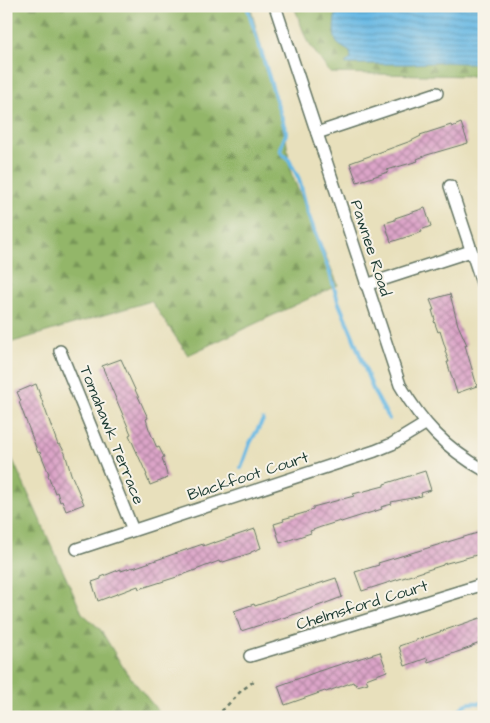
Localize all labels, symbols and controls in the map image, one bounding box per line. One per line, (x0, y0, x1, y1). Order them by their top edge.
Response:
street label: Pawnee Road (345, 197, 397, 299)
street label: Tomahawk Terrace (74, 362, 150, 508)
street label: Blackfoot Court (185, 446, 312, 506)
street label: Chelmsford Court (293, 574, 431, 635)

